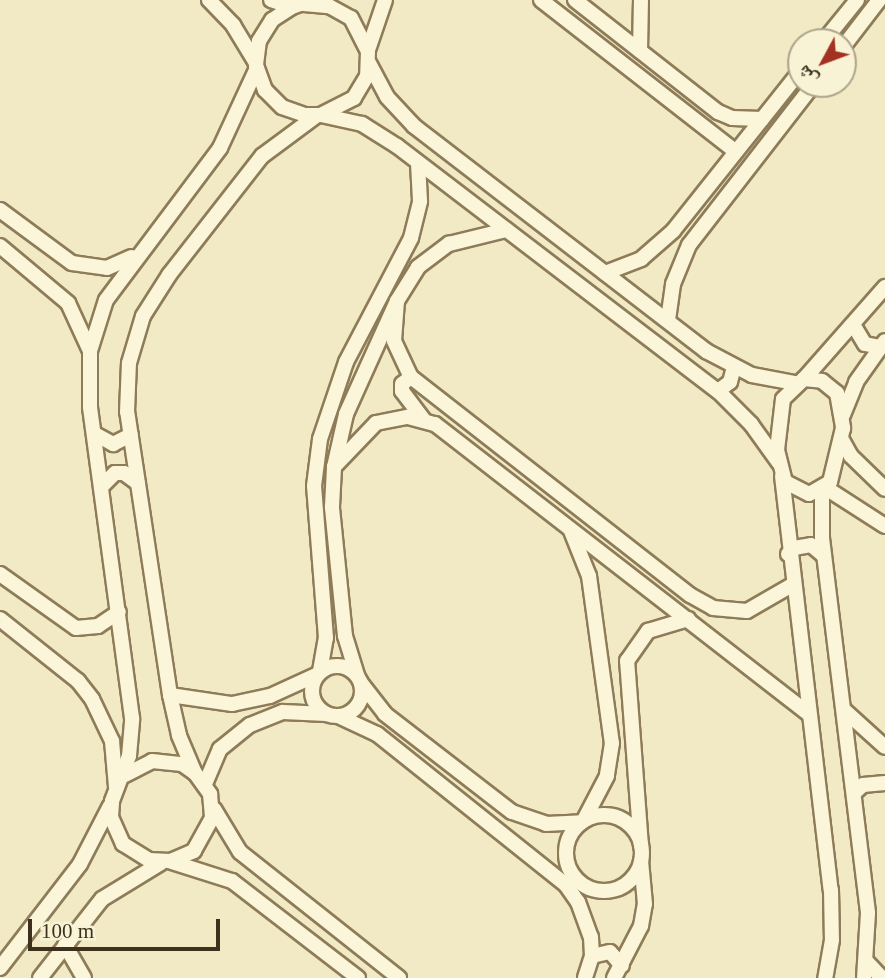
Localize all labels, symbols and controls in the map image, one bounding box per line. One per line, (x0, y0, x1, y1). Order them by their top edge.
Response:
north arrow (787, 28, 857, 98)
text: ش (793, 61, 822, 90)
scale bar (32, 904, 224, 948)
text: 100 m (41, 919, 94, 943)

